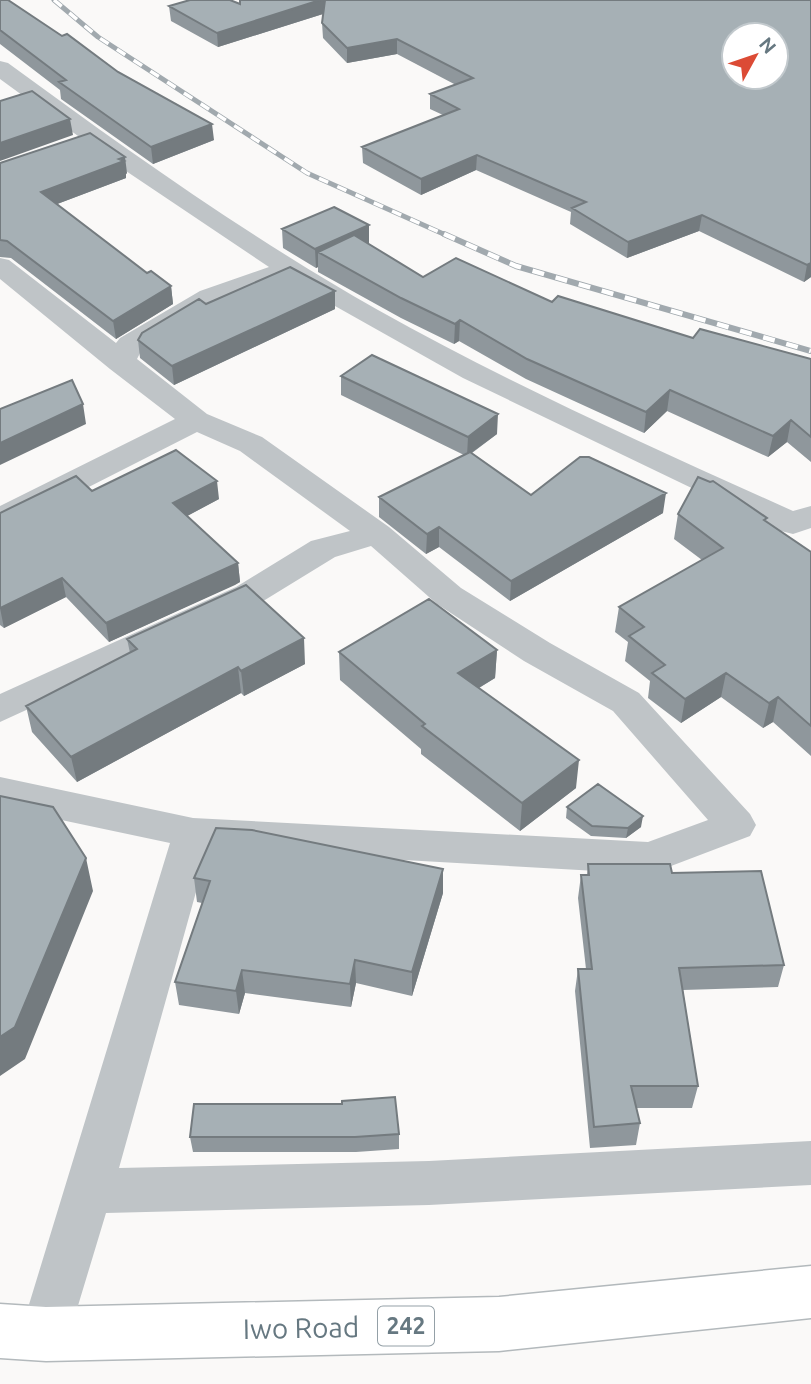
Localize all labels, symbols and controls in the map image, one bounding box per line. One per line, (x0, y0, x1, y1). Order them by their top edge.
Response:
north arrow (720, 21, 790, 91)
text: N (755, 33, 781, 58)
road number: 242 (378, 1306, 434, 1345)
street label: Iwo Road (243, 1311, 359, 1344)

